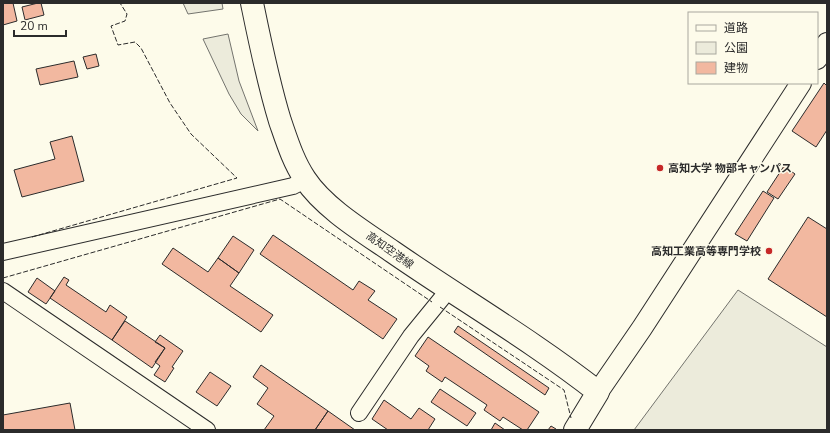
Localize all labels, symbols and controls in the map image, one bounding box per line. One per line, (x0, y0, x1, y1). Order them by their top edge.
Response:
scale bar (14, 12, 66, 38)
legend (688, 12, 818, 84)
text: 20 m (20, 18, 48, 34)
text: 道路 (724, 20, 748, 36)
text: 公園 (724, 40, 748, 56)
text: 建物 (724, 60, 748, 76)
place label: 高知大学 物部キャンパス (668, 161, 792, 176)
marker: 高知大学 物部キャンパス (655, 163, 665, 173)
street label: 高知空港線 (363, 228, 417, 272)
place label: 高知工業高等専門学校 (651, 244, 761, 259)
marker: 高知工業高等専門学校 (764, 246, 774, 256)

